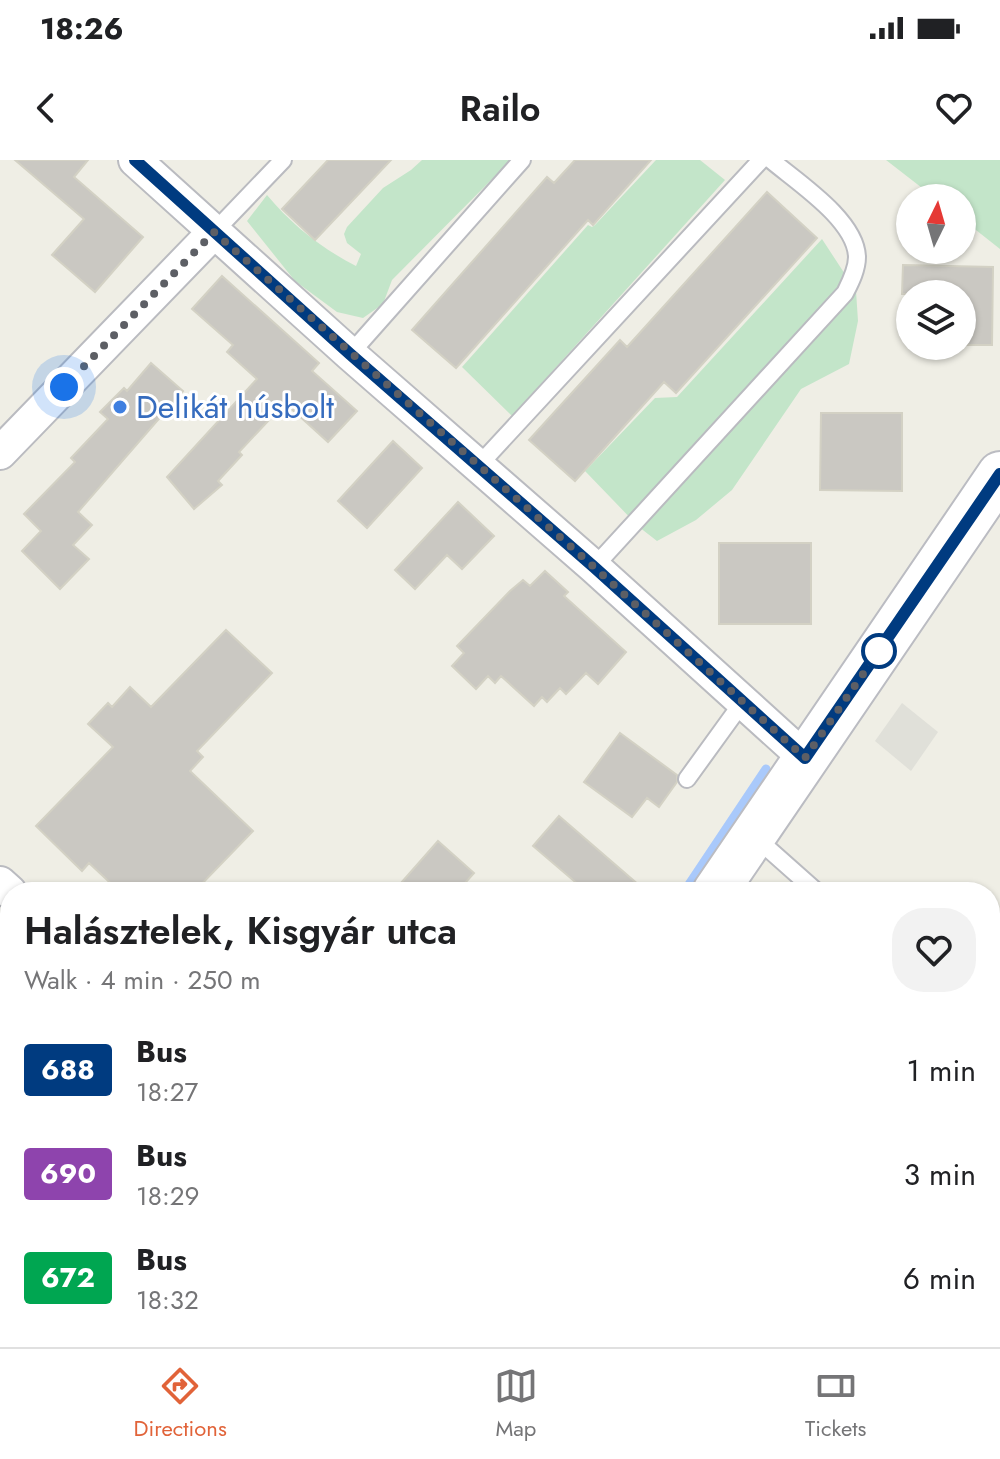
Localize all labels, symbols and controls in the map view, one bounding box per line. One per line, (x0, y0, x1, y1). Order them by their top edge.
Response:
text: 18:26 (40, 7, 124, 50)
text: Railo (460, 82, 540, 134)
icon: back (24, 86, 68, 130)
icon: heart (932, 86, 976, 130)
north arrow (896, 184, 976, 264)
map controls (896, 184, 976, 360)
button: layers (896, 280, 976, 360)
your location (44, 367, 84, 407)
place label: Delikát húsbolt (136, 384, 334, 430)
marker: Delikát húsbolt (111, 398, 129, 416)
unlabelled marker (862, 634, 896, 668)
text: Halásztelek, Kisgyár utca (24, 903, 457, 958)
button: heart (892, 908, 976, 992)
text: Walk · 4 min · 250 m (24, 961, 261, 999)
text: Bus (136, 1030, 187, 1073)
text: 688 (41, 1049, 95, 1090)
text: 1 min (907, 1049, 976, 1092)
text: 18:27 (136, 1073, 198, 1111)
text: Bus (136, 1134, 187, 1177)
text: 690 (40, 1153, 96, 1194)
text: 3 min (904, 1153, 976, 1196)
text: 18:29 (136, 1177, 199, 1215)
text: Bus (136, 1238, 187, 1281)
text: 672 (41, 1257, 95, 1298)
text: 6 min (903, 1257, 976, 1300)
text: 18:32 (136, 1281, 199, 1319)
tab: Directions (134, 1364, 227, 1444)
tab: Map (494, 1364, 538, 1444)
tab: Tickets (805, 1364, 866, 1444)

